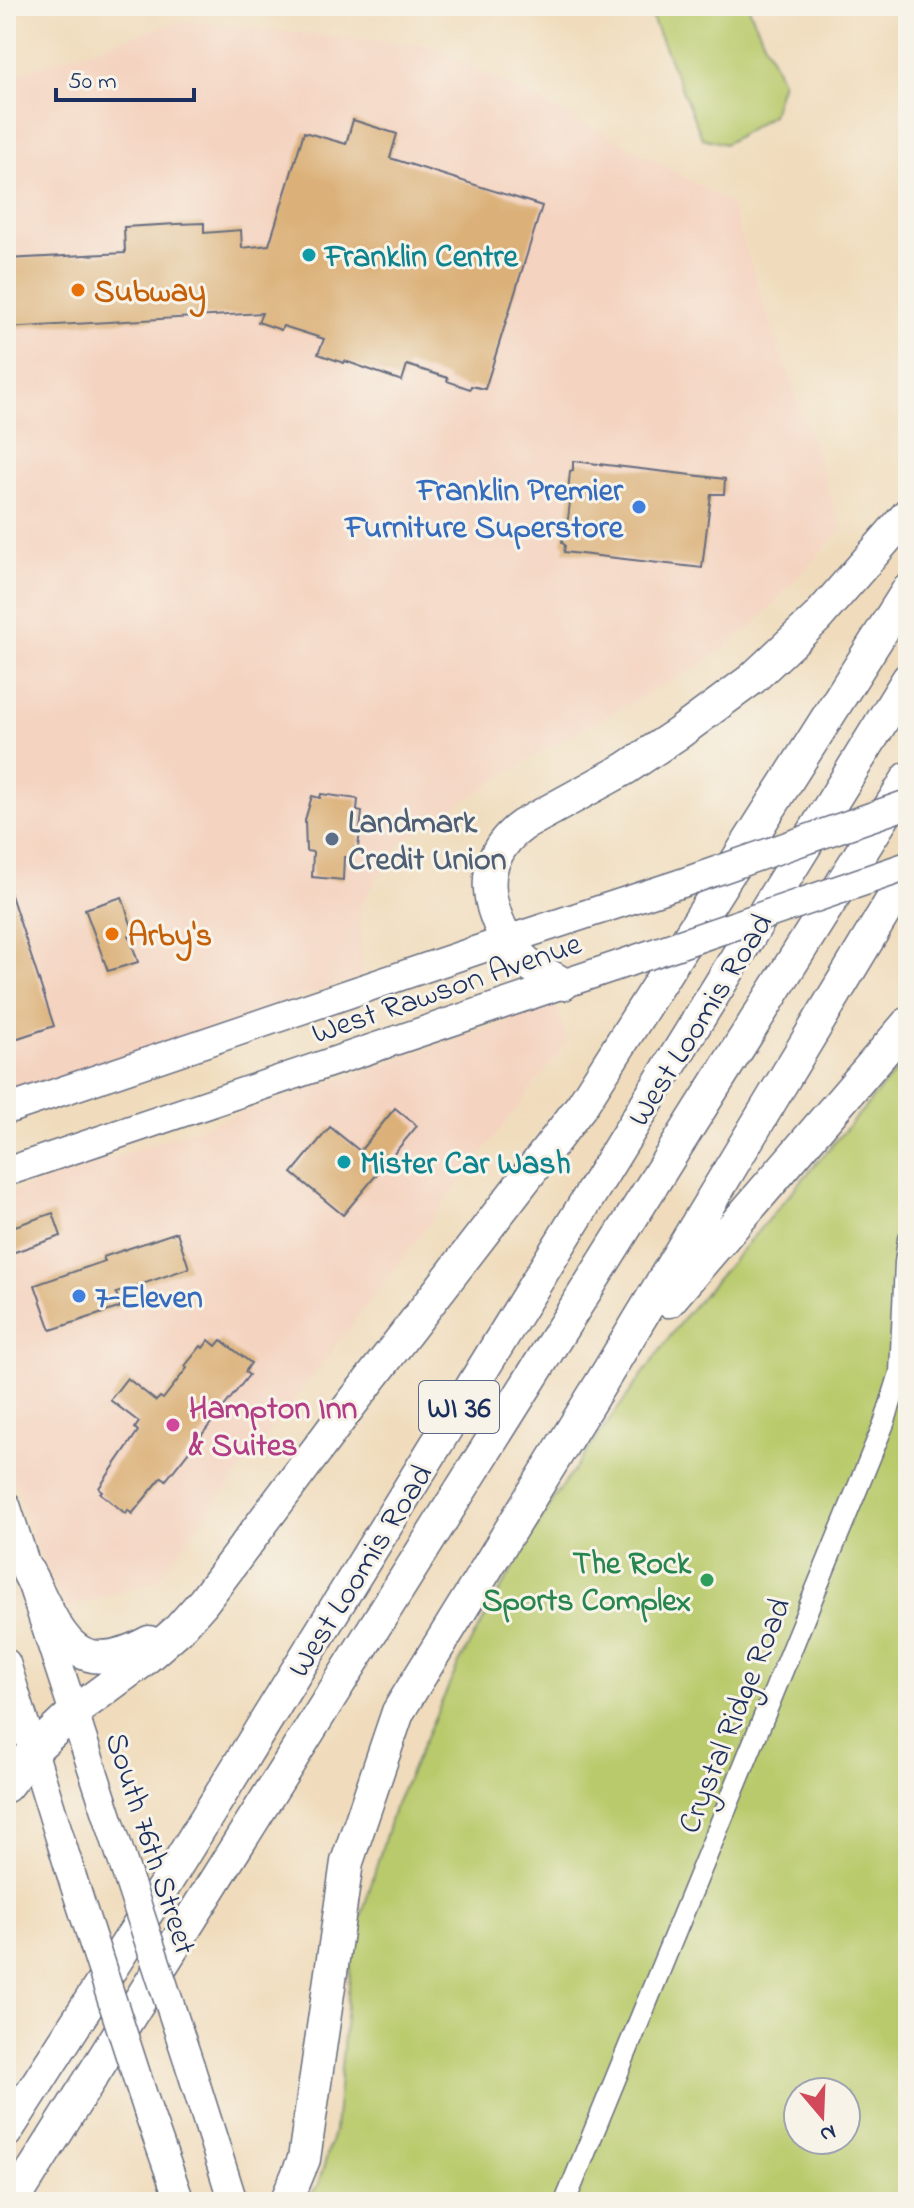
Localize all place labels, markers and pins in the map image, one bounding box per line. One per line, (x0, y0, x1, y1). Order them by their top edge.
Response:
place label: Franklin Centre (323, 235, 519, 282)
marker: Franklin Centre (300, 246, 318, 264)
place label: Subway (94, 270, 206, 318)
marker: Subway (69, 281, 87, 299)
place label: Franklin Premier Furniture Superstore (343, 469, 625, 553)
marker: Franklin Premier Furniture Superstore (630, 498, 648, 516)
place label: Landmark Credit Union (348, 801, 507, 885)
marker: Landmark Credit Union (323, 830, 341, 848)
place label: Arby's (128, 914, 212, 962)
marker: Arby's (103, 925, 121, 943)
place label: Mister Car Wash (360, 1142, 571, 1189)
marker: Mister Car Wash (335, 1153, 353, 1171)
place label: 7-Eleven (95, 1276, 203, 1323)
marker: 7-Eleven (70, 1287, 88, 1305)
place label: Hampton Inn & Suites (188, 1387, 358, 1471)
marker: Hampton Inn & Suites (164, 1416, 182, 1434)
place label: The Rock Sports Complex (482, 1542, 692, 1626)
marker: The Rock Sports Complex (698, 1571, 716, 1589)

